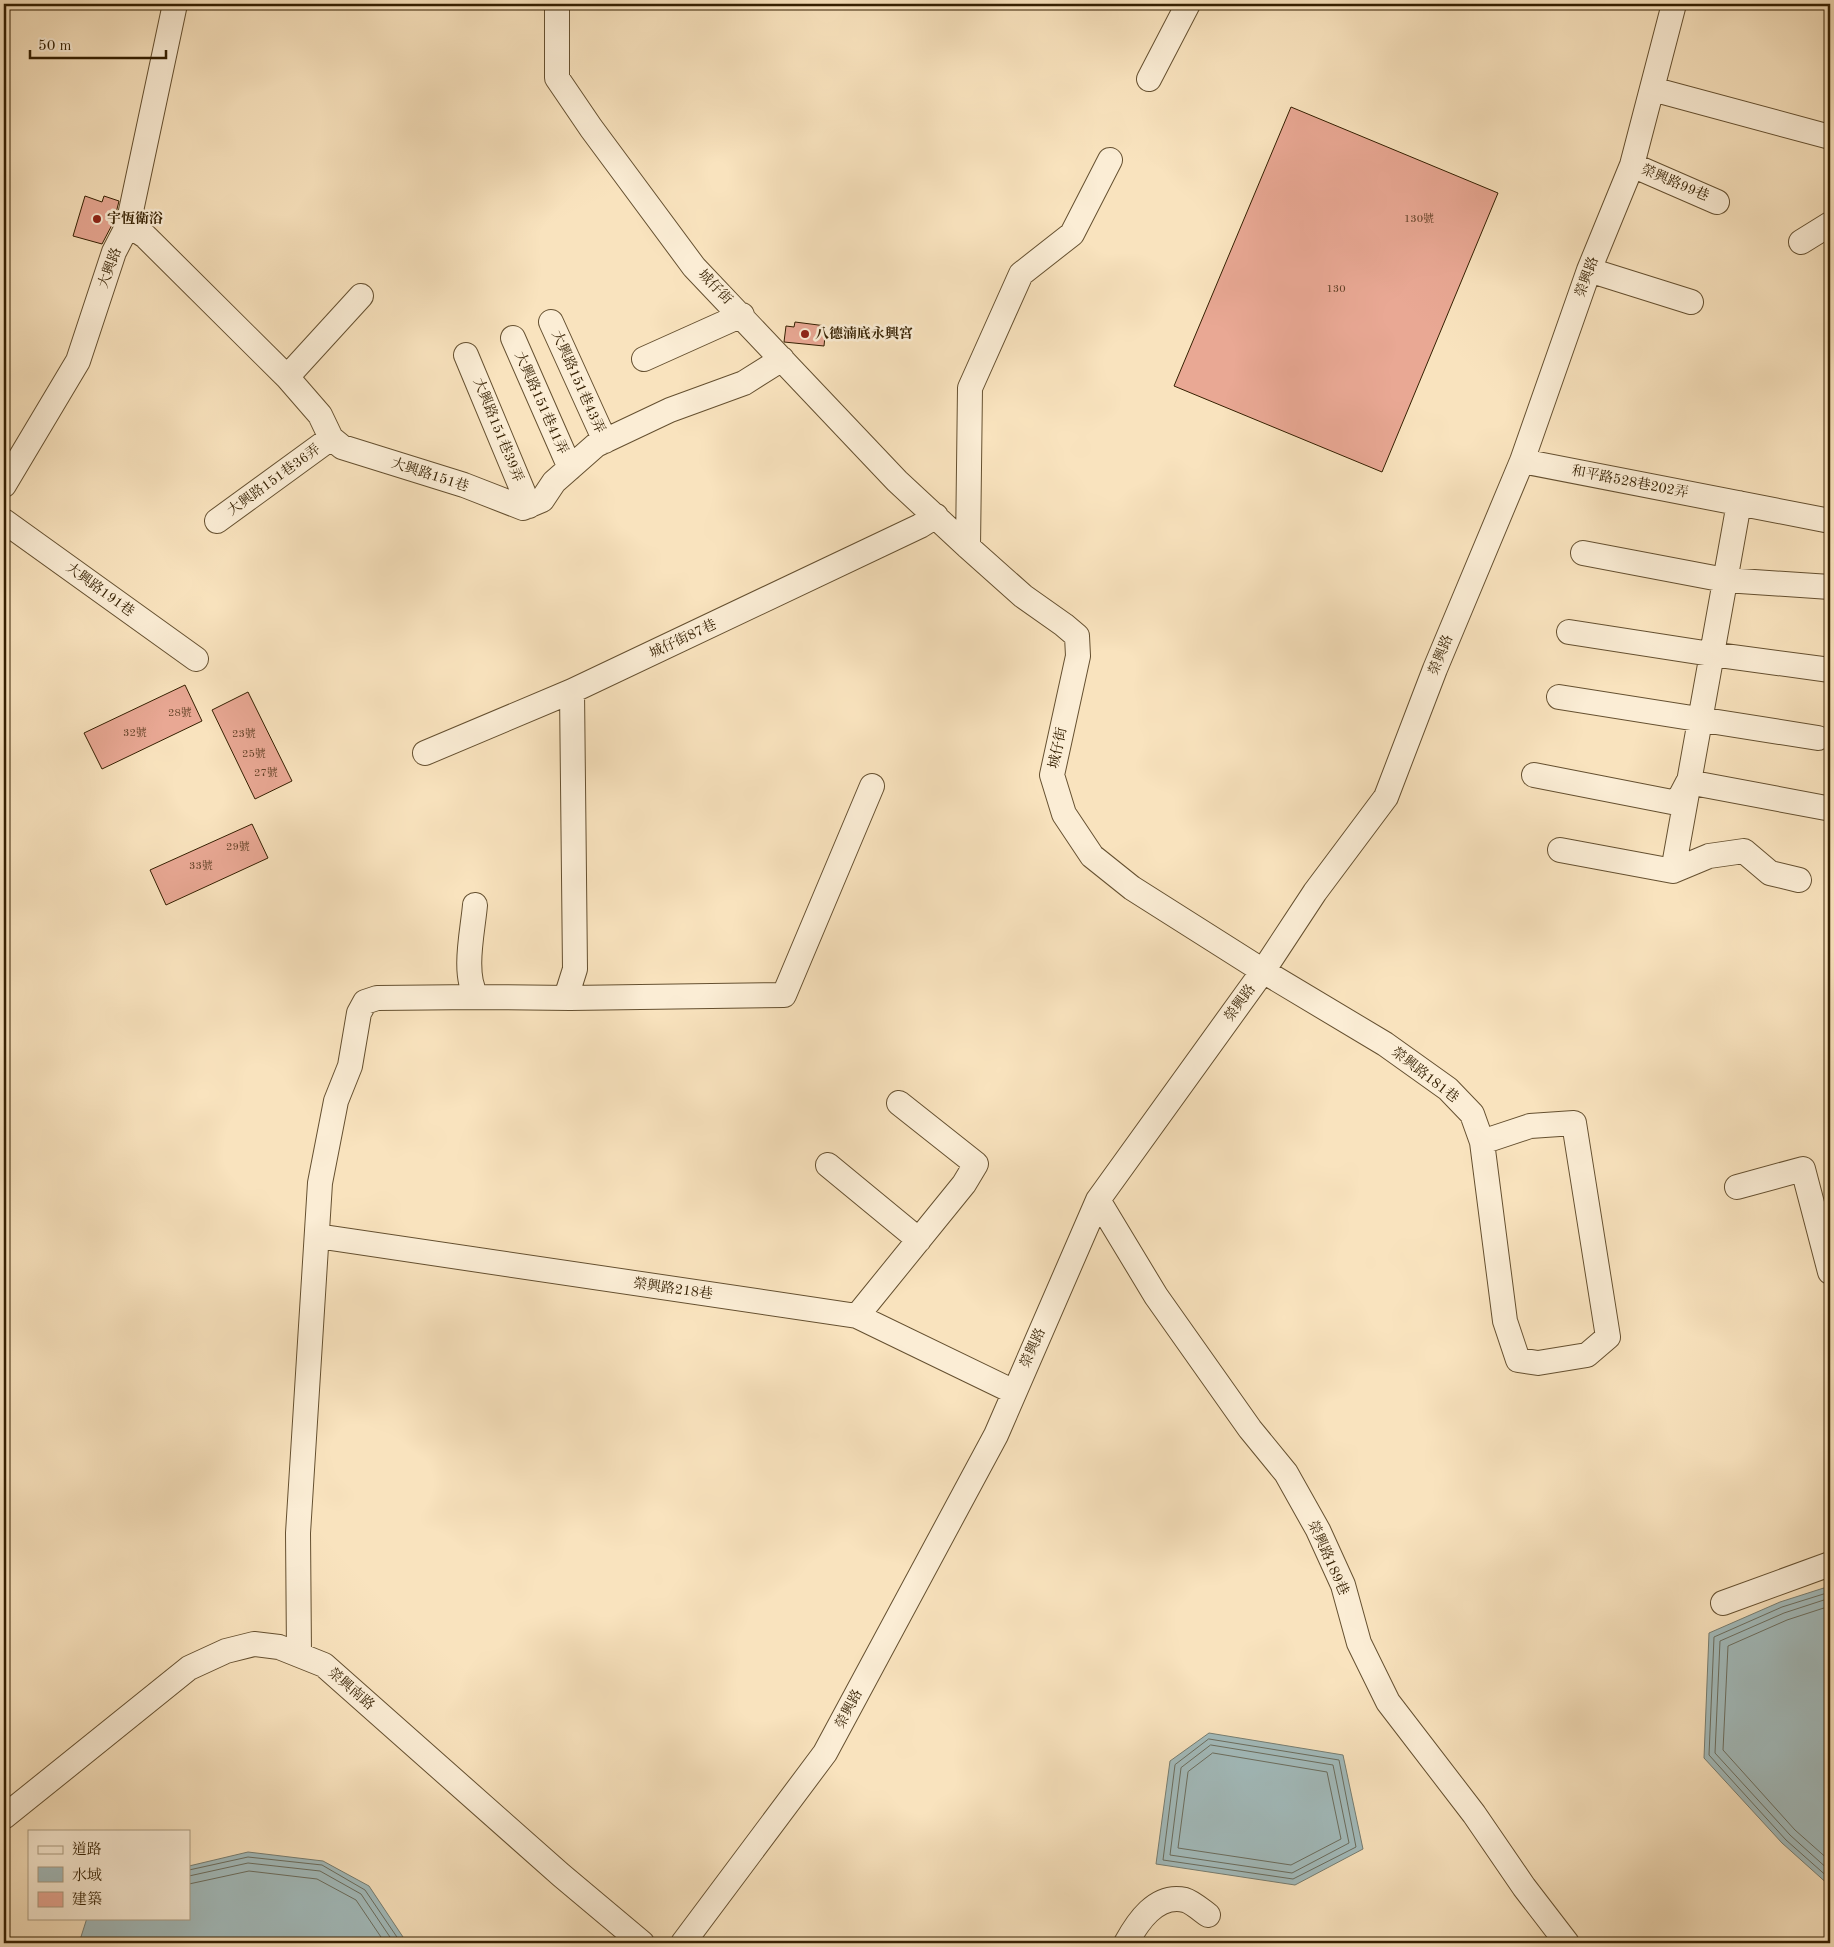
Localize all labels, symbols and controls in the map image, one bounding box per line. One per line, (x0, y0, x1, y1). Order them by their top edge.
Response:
scale bar (30, 28, 166, 60)
text: 50 m (38, 39, 72, 54)
street label: 榮興路99巷 (1639, 162, 1711, 204)
place label: 宇恆衛浴 (107, 210, 163, 226)
house number: 130號 (1404, 212, 1434, 225)
marker: 宇恆衛浴 (91, 213, 103, 225)
street label: 大興路 (95, 246, 124, 290)
street label: 榮興路 (1572, 255, 1601, 299)
street label: 城仔街 (695, 266, 735, 307)
house number: 130 (1326, 284, 1346, 295)
place label: 八德湳底永興宮 (815, 325, 913, 341)
street label: 大興路151巷43弄 (549, 328, 608, 435)
marker: 八德湳底永興宮 (799, 328, 811, 340)
street label: 大興路151巷41弄 (512, 349, 571, 456)
street label: 大興路151巷39弄 (471, 376, 526, 484)
street label: 大興路151巷36弄 (225, 441, 323, 518)
street label: 大興路151巷 (390, 455, 471, 494)
street label: 和平路528巷202弄 (1570, 463, 1690, 500)
street label: 大興路191巷 (63, 560, 137, 619)
street label: 城仔街87巷 (647, 616, 719, 661)
street label: 榮興路 (1426, 633, 1455, 677)
house number: 28號 (168, 706, 192, 719)
house number: 32號 (123, 726, 147, 739)
street label: 城仔街 (1046, 726, 1069, 770)
house number: 23號 (232, 727, 256, 740)
house number: 25號 (242, 747, 266, 760)
house number: 27號 (254, 766, 278, 779)
house number: 29號 (226, 840, 250, 853)
house number: 33號 (189, 859, 213, 872)
street label: 榮興路 (1221, 981, 1258, 1024)
street label: 榮興路181巷 (1389, 1044, 1462, 1105)
street label: 榮興路218巷 (632, 1275, 714, 1302)
street label: 榮興路 (1017, 1326, 1048, 1370)
street label: 榮興路189巷 (1305, 1518, 1352, 1598)
street label: 榮興南路 (325, 1665, 377, 1713)
street label: 榮興路 (832, 1687, 865, 1731)
legend (28, 1830, 190, 1920)
text: 道路 (72, 1841, 102, 1858)
text: 水域 (72, 1867, 102, 1884)
text: 建築 (72, 1891, 102, 1908)

